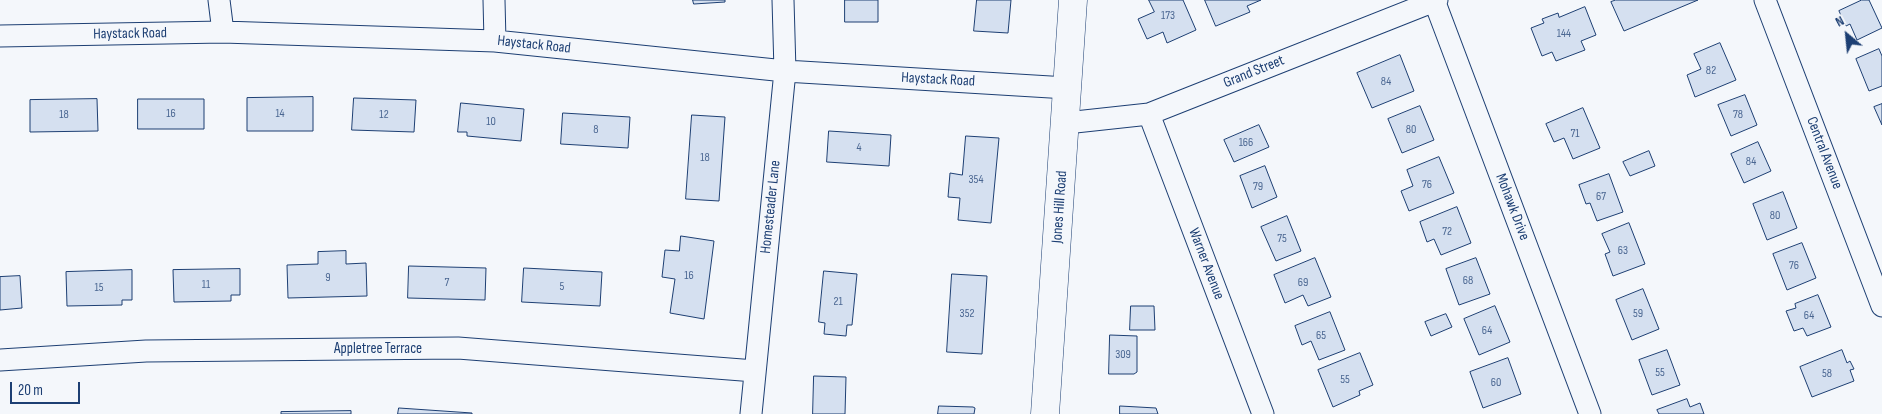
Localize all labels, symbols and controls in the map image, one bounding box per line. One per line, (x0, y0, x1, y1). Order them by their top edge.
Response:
house number: 173 (1161, 9, 1175, 23)
north arrow (1822, 10, 1872, 60)
text: N (1832, 12, 1847, 31)
street label: Haystack Road (93, 24, 167, 44)
house number: 144 (1557, 27, 1571, 41)
street label: Haystack Road (496, 32, 572, 58)
street label: Grand Street (1221, 52, 1287, 92)
house number: 82 (1706, 64, 1716, 78)
street label: Haystack Road (901, 69, 975, 91)
house number: 84 (1381, 75, 1391, 89)
house number: 16 (166, 107, 176, 121)
house number: 14 (275, 107, 285, 121)
house number: 18 (59, 108, 69, 122)
house number: 12 (379, 108, 389, 122)
house number: 78 (1733, 108, 1743, 122)
street label: Central Avenue (1802, 114, 1846, 192)
house number: 10 (486, 115, 496, 129)
house number: 8 (593, 123, 599, 137)
house number: 80 (1406, 123, 1416, 137)
house number: 71 (1570, 127, 1580, 141)
house number: 166 (1239, 136, 1253, 150)
house number: 4 (856, 141, 862, 155)
house number: 18 (700, 151, 710, 165)
house number: 84 (1746, 155, 1756, 169)
street label: Homesteader Lane (757, 159, 785, 255)
street label: Jones Hill Road (1048, 170, 1072, 244)
street label: Mohawk Drive (1491, 171, 1533, 243)
house number: 354 (969, 173, 983, 187)
house number: 76 (1422, 178, 1432, 192)
house number: 79 (1253, 180, 1263, 194)
house number: 67 (1596, 190, 1606, 204)
house number: 80 (1770, 209, 1780, 223)
house number: 72 (1442, 225, 1452, 239)
street label: Warner Avenue (1184, 226, 1228, 302)
house number: 75 (1277, 232, 1287, 246)
house number: 63 (1618, 244, 1628, 258)
house number: 76 (1789, 259, 1799, 273)
house number: 16 (684, 269, 694, 283)
house number: 9 (325, 271, 331, 285)
house number: 68 (1463, 274, 1473, 288)
house number: 7 (445, 276, 449, 290)
house number: 69 (1298, 276, 1308, 290)
house number: 11 (202, 278, 210, 292)
house number: 5 (560, 280, 564, 294)
house number: 15 (94, 281, 104, 295)
house number: 21 (833, 295, 843, 309)
house number: 352 (960, 307, 974, 321)
house number: 59 (1633, 307, 1643, 321)
house number: 64 (1804, 309, 1814, 323)
house number: 64 (1482, 324, 1492, 338)
house number: 65 (1316, 329, 1326, 343)
street label: Appletree Terrace (334, 340, 422, 358)
house number: 309 (1115, 348, 1131, 362)
house number: 55 (1655, 366, 1665, 380)
house number: 58 (1822, 367, 1832, 381)
scale bar (12, 372, 82, 404)
house number: 55 (1340, 373, 1350, 387)
house number: 60 (1491, 376, 1501, 390)
text: 20 m (18, 381, 43, 400)

